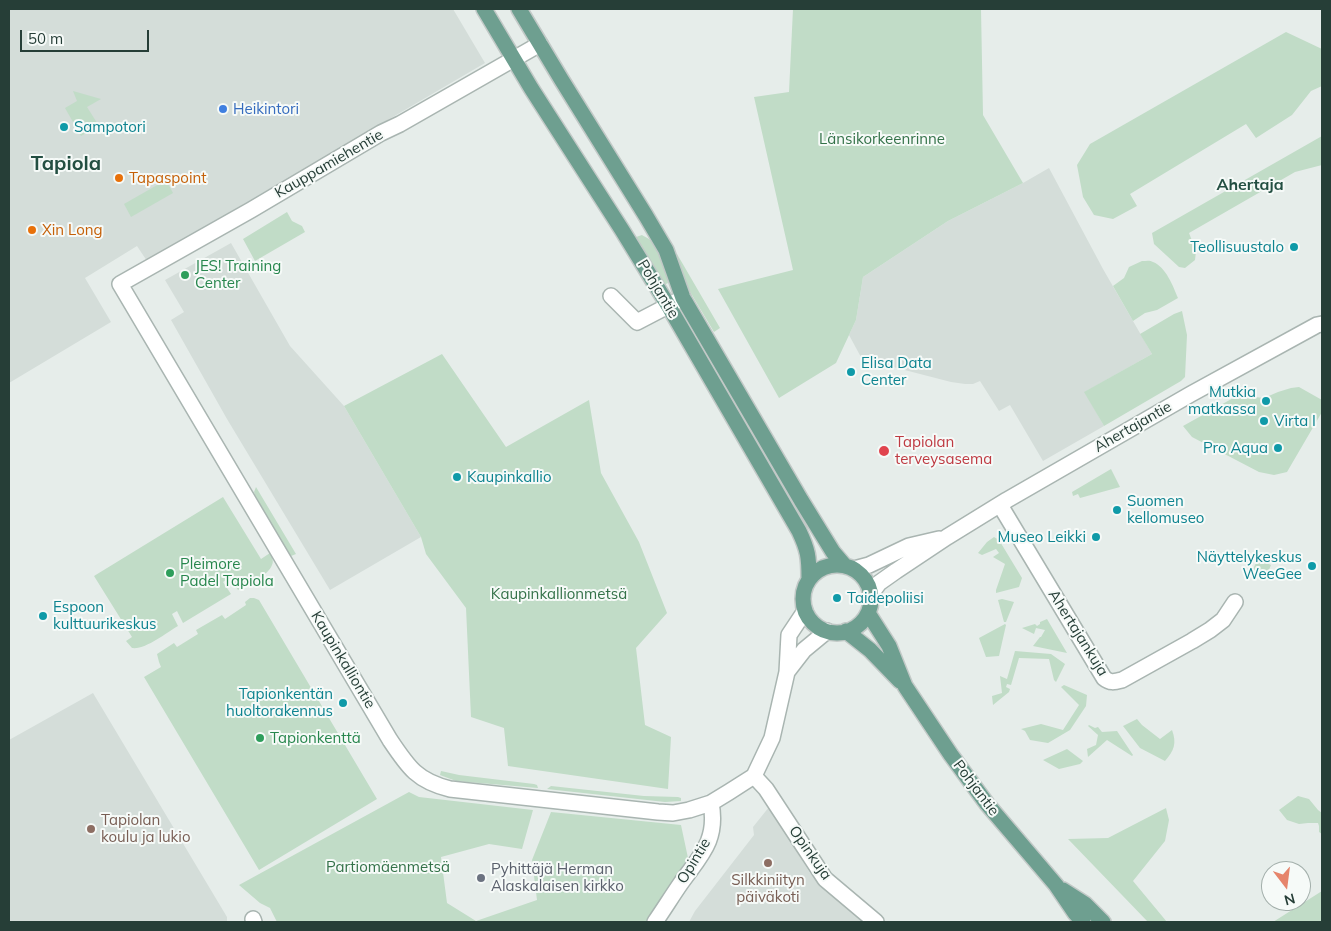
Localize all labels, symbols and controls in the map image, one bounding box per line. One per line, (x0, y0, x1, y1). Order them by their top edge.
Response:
scale bar (22, 20, 151, 52)
text: 50 m (28, 29, 63, 48)
place label: Heikintori (233, 100, 299, 118)
marker: Heikintori (217, 103, 229, 115)
place label: Sampotori (74, 118, 146, 136)
marker: Sampotori (58, 121, 70, 133)
street label: Kauppamiehentie (272, 126, 386, 202)
park label: Länsikorkeenrinne (819, 130, 945, 148)
district label: Tapiola (31, 152, 101, 176)
place label: Tapaspoint (129, 169, 207, 187)
marker: Tapaspoint (113, 172, 125, 184)
district label: Ahertaja (1216, 175, 1284, 195)
place label: Xin Long (42, 221, 103, 239)
marker: Xin Long (26, 224, 38, 236)
place label: Teollisuustalo (1190, 238, 1284, 256)
marker: Teollisuustalo (1288, 241, 1300, 253)
street label: Pohjantie (634, 256, 682, 322)
place label: JES! Training Center (195, 257, 281, 292)
marker: JES! Training Center (179, 269, 191, 281)
place label: Elisa Data Center (861, 354, 932, 389)
marker: Elisa Data Center (845, 366, 857, 378)
place label: Mutkia matkassa (1188, 383, 1256, 418)
marker: Mutkia matkassa (1260, 395, 1272, 407)
street label: Ahertajantie (1091, 398, 1175, 456)
place label: Virta I (1274, 412, 1316, 430)
marker: Virta I (1258, 415, 1270, 427)
place label: Tapiolan terveysasema (895, 433, 992, 468)
place label: Pro Aqua (1203, 439, 1268, 457)
marker: Pro Aqua (1272, 442, 1284, 454)
marker: Tapiolan terveysasema (877, 444, 891, 458)
place label: Kaupinkallio (467, 468, 551, 486)
marker: Kaupinkallio (451, 471, 463, 483)
place label: Suomen kellomuseo (1127, 492, 1204, 527)
marker: Suomen kellomuseo (1111, 504, 1123, 516)
place label: Museo Leikki (998, 528, 1086, 546)
marker: Museo Leikki (1090, 531, 1102, 543)
place label: Näyttelykeskus WeeGee (1197, 548, 1302, 583)
place label: Pleimore Padel Tapiola (180, 555, 274, 590)
marker: Näyttelykeskus WeeGee (1306, 560, 1318, 572)
marker: Pleimore Padel Tapiola (164, 567, 176, 579)
park label: Kaupinkallionmetsä (491, 585, 627, 603)
street label: Ahertajankuja (1044, 587, 1112, 679)
place label: Taidepoliisi (847, 589, 924, 607)
marker: Taidepoliisi (831, 592, 843, 604)
place label: Espoon kulttuurikeskus (53, 598, 157, 633)
street label: Kaupinkalliontie (307, 608, 379, 712)
marker: Espoon kulttuurikeskus (37, 610, 49, 622)
place label: Tapionkentän huoltorakennus (226, 685, 333, 720)
marker: Tapionkentän huoltorakennus (337, 697, 349, 709)
place label: Tapionkenttä (270, 729, 361, 747)
marker: Tapionkenttä (254, 732, 266, 744)
street label: Pohjantie (949, 757, 1003, 819)
place label: Tapiolan koulu ja lukio (101, 811, 190, 846)
street label: Opinkuja (785, 822, 835, 884)
marker: Tapiolan koulu ja lukio (85, 823, 97, 835)
street label: Opintie (673, 835, 715, 887)
marker: Silkkiniityn päiväkoti (762, 857, 774, 869)
park label: Partiomäenmetsä (326, 858, 450, 876)
place label: Pyhittäjä Herman Alaskalaisen kirkko (491, 860, 624, 895)
north arrow (1261, 861, 1311, 911)
place label: Silkkiniityn päiväkoti (731, 871, 805, 906)
marker: Pyhittäjä Herman Alaskalaisen kirkko (475, 872, 487, 884)
text: N (1282, 889, 1297, 910)

